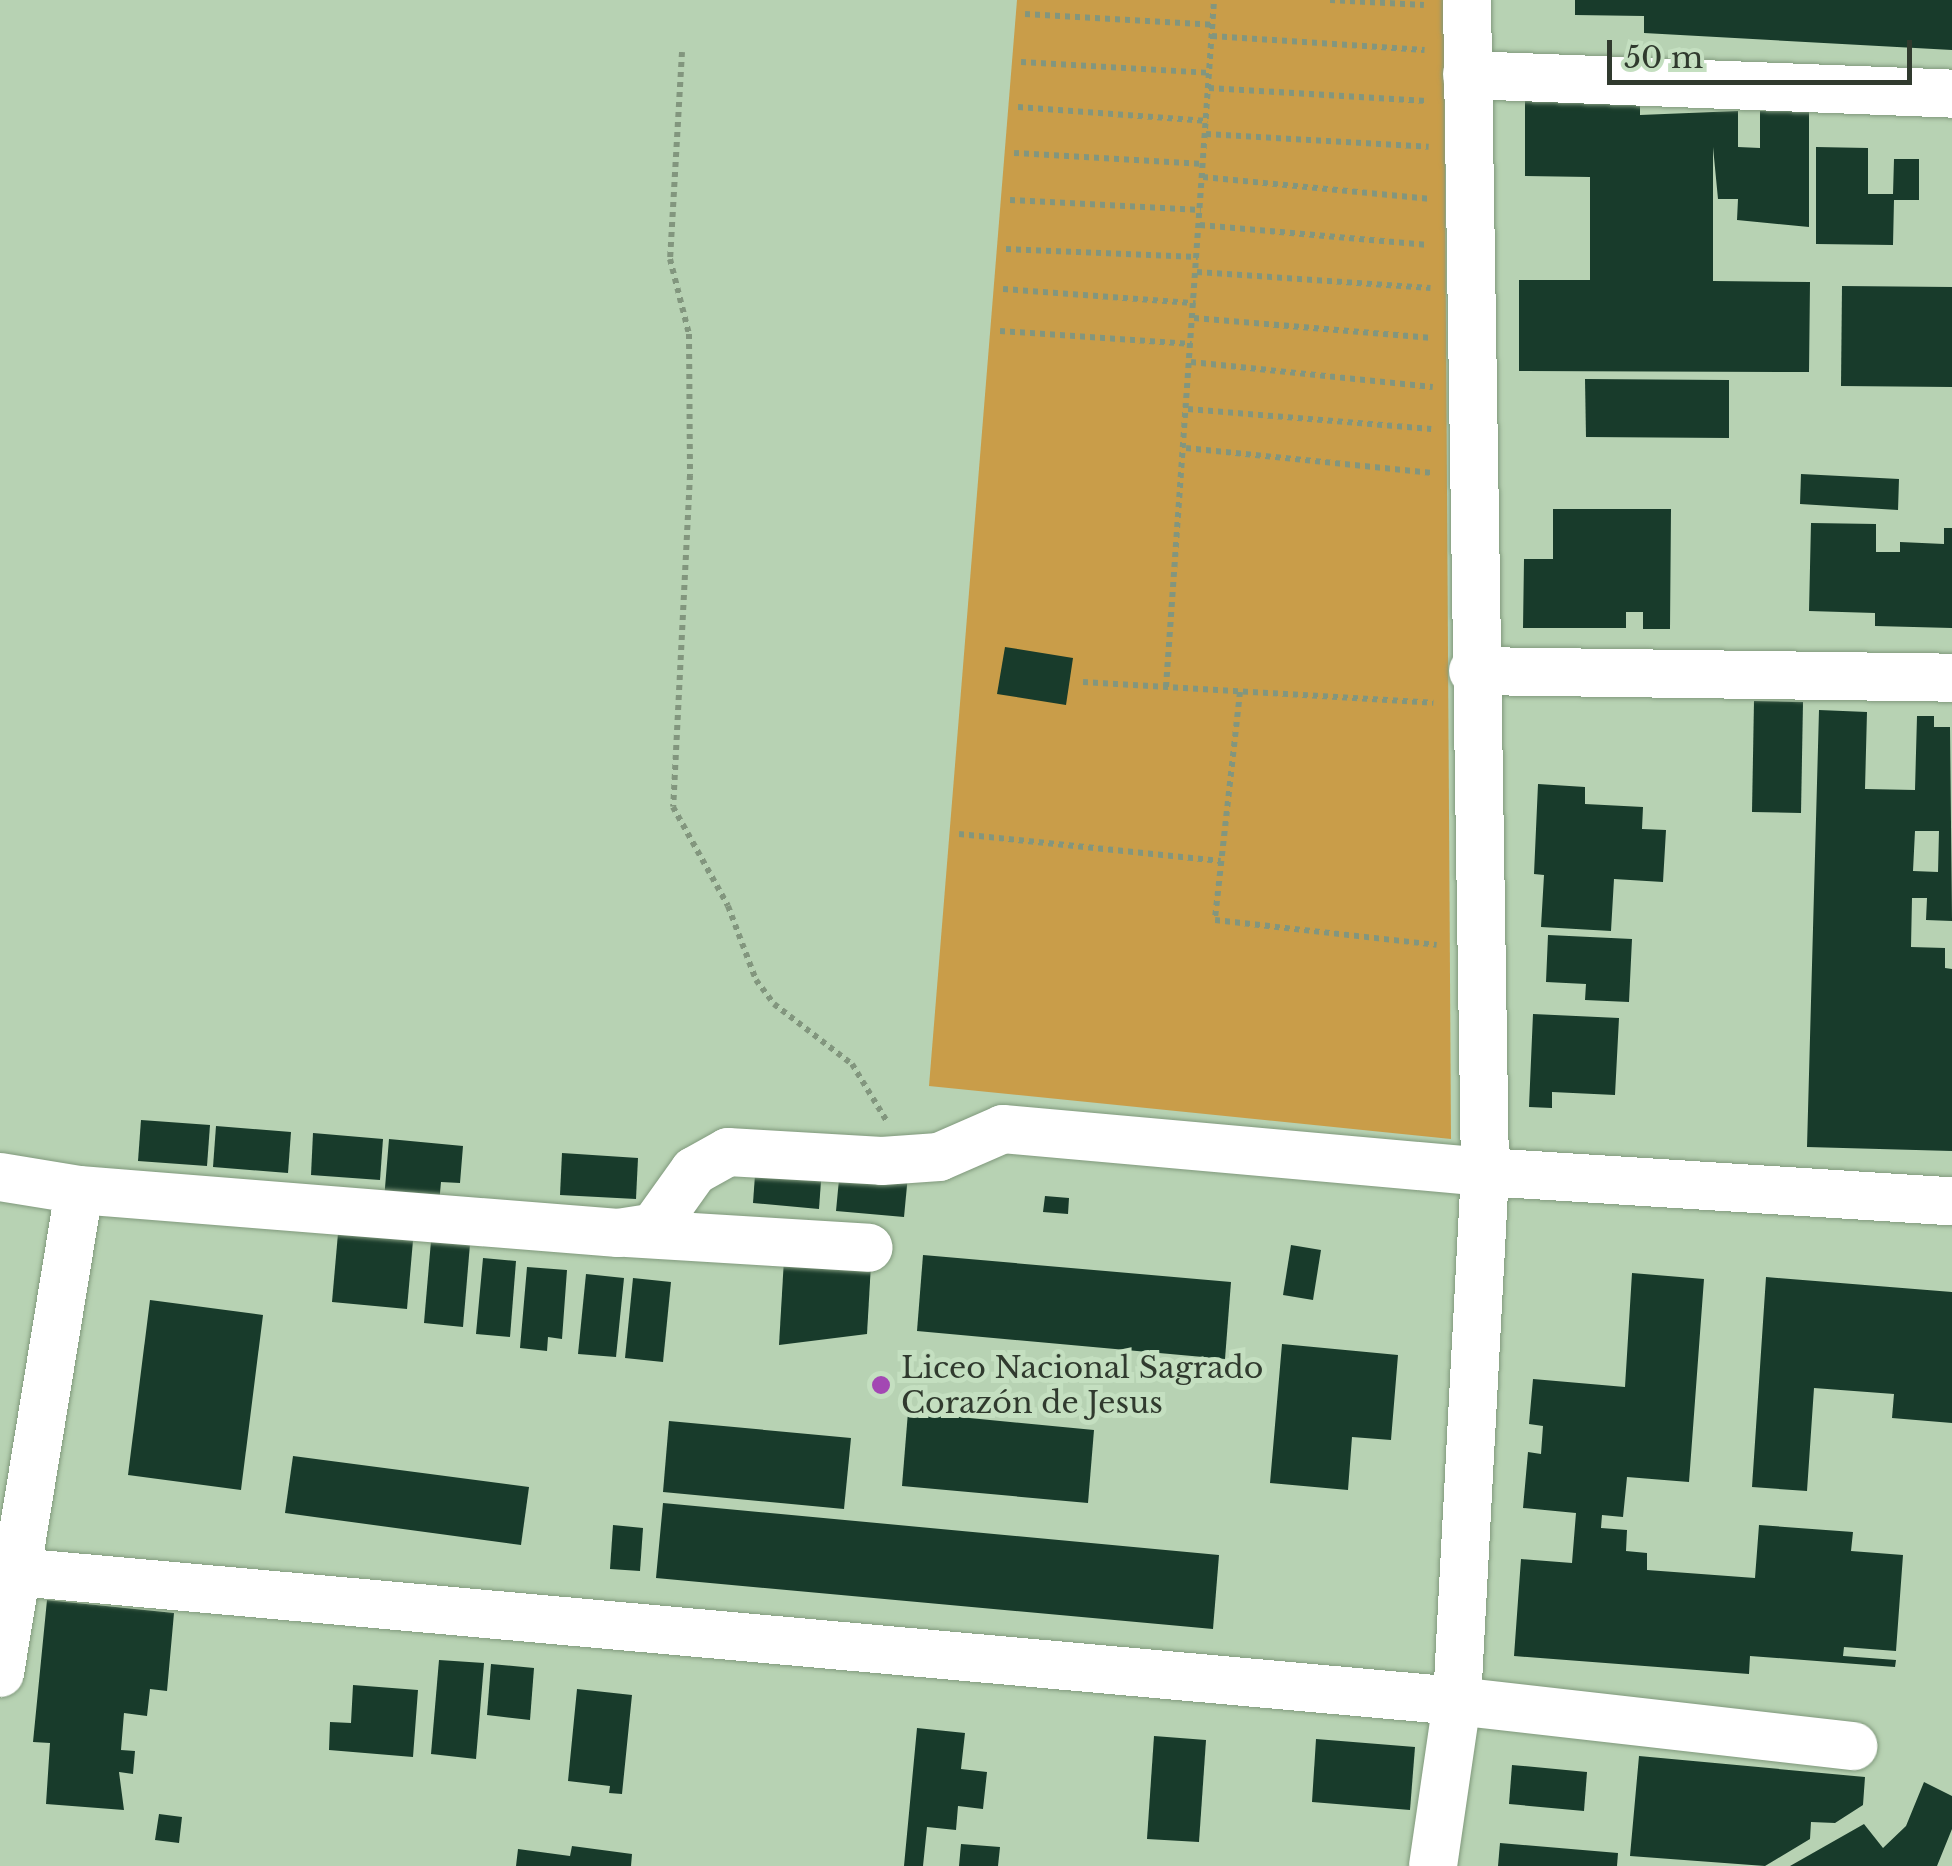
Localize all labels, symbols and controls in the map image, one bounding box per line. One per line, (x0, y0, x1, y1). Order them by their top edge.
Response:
scale bar (1612, 20, 1917, 82)
text: 50 m (1624, 39, 1703, 76)
place label: Liceo Nacional Sagrado Corazón de Jesus (901, 1350, 1263, 1420)
marker: Liceo Nacional Sagrado Corazón de Jesus (870, 1374, 892, 1396)

